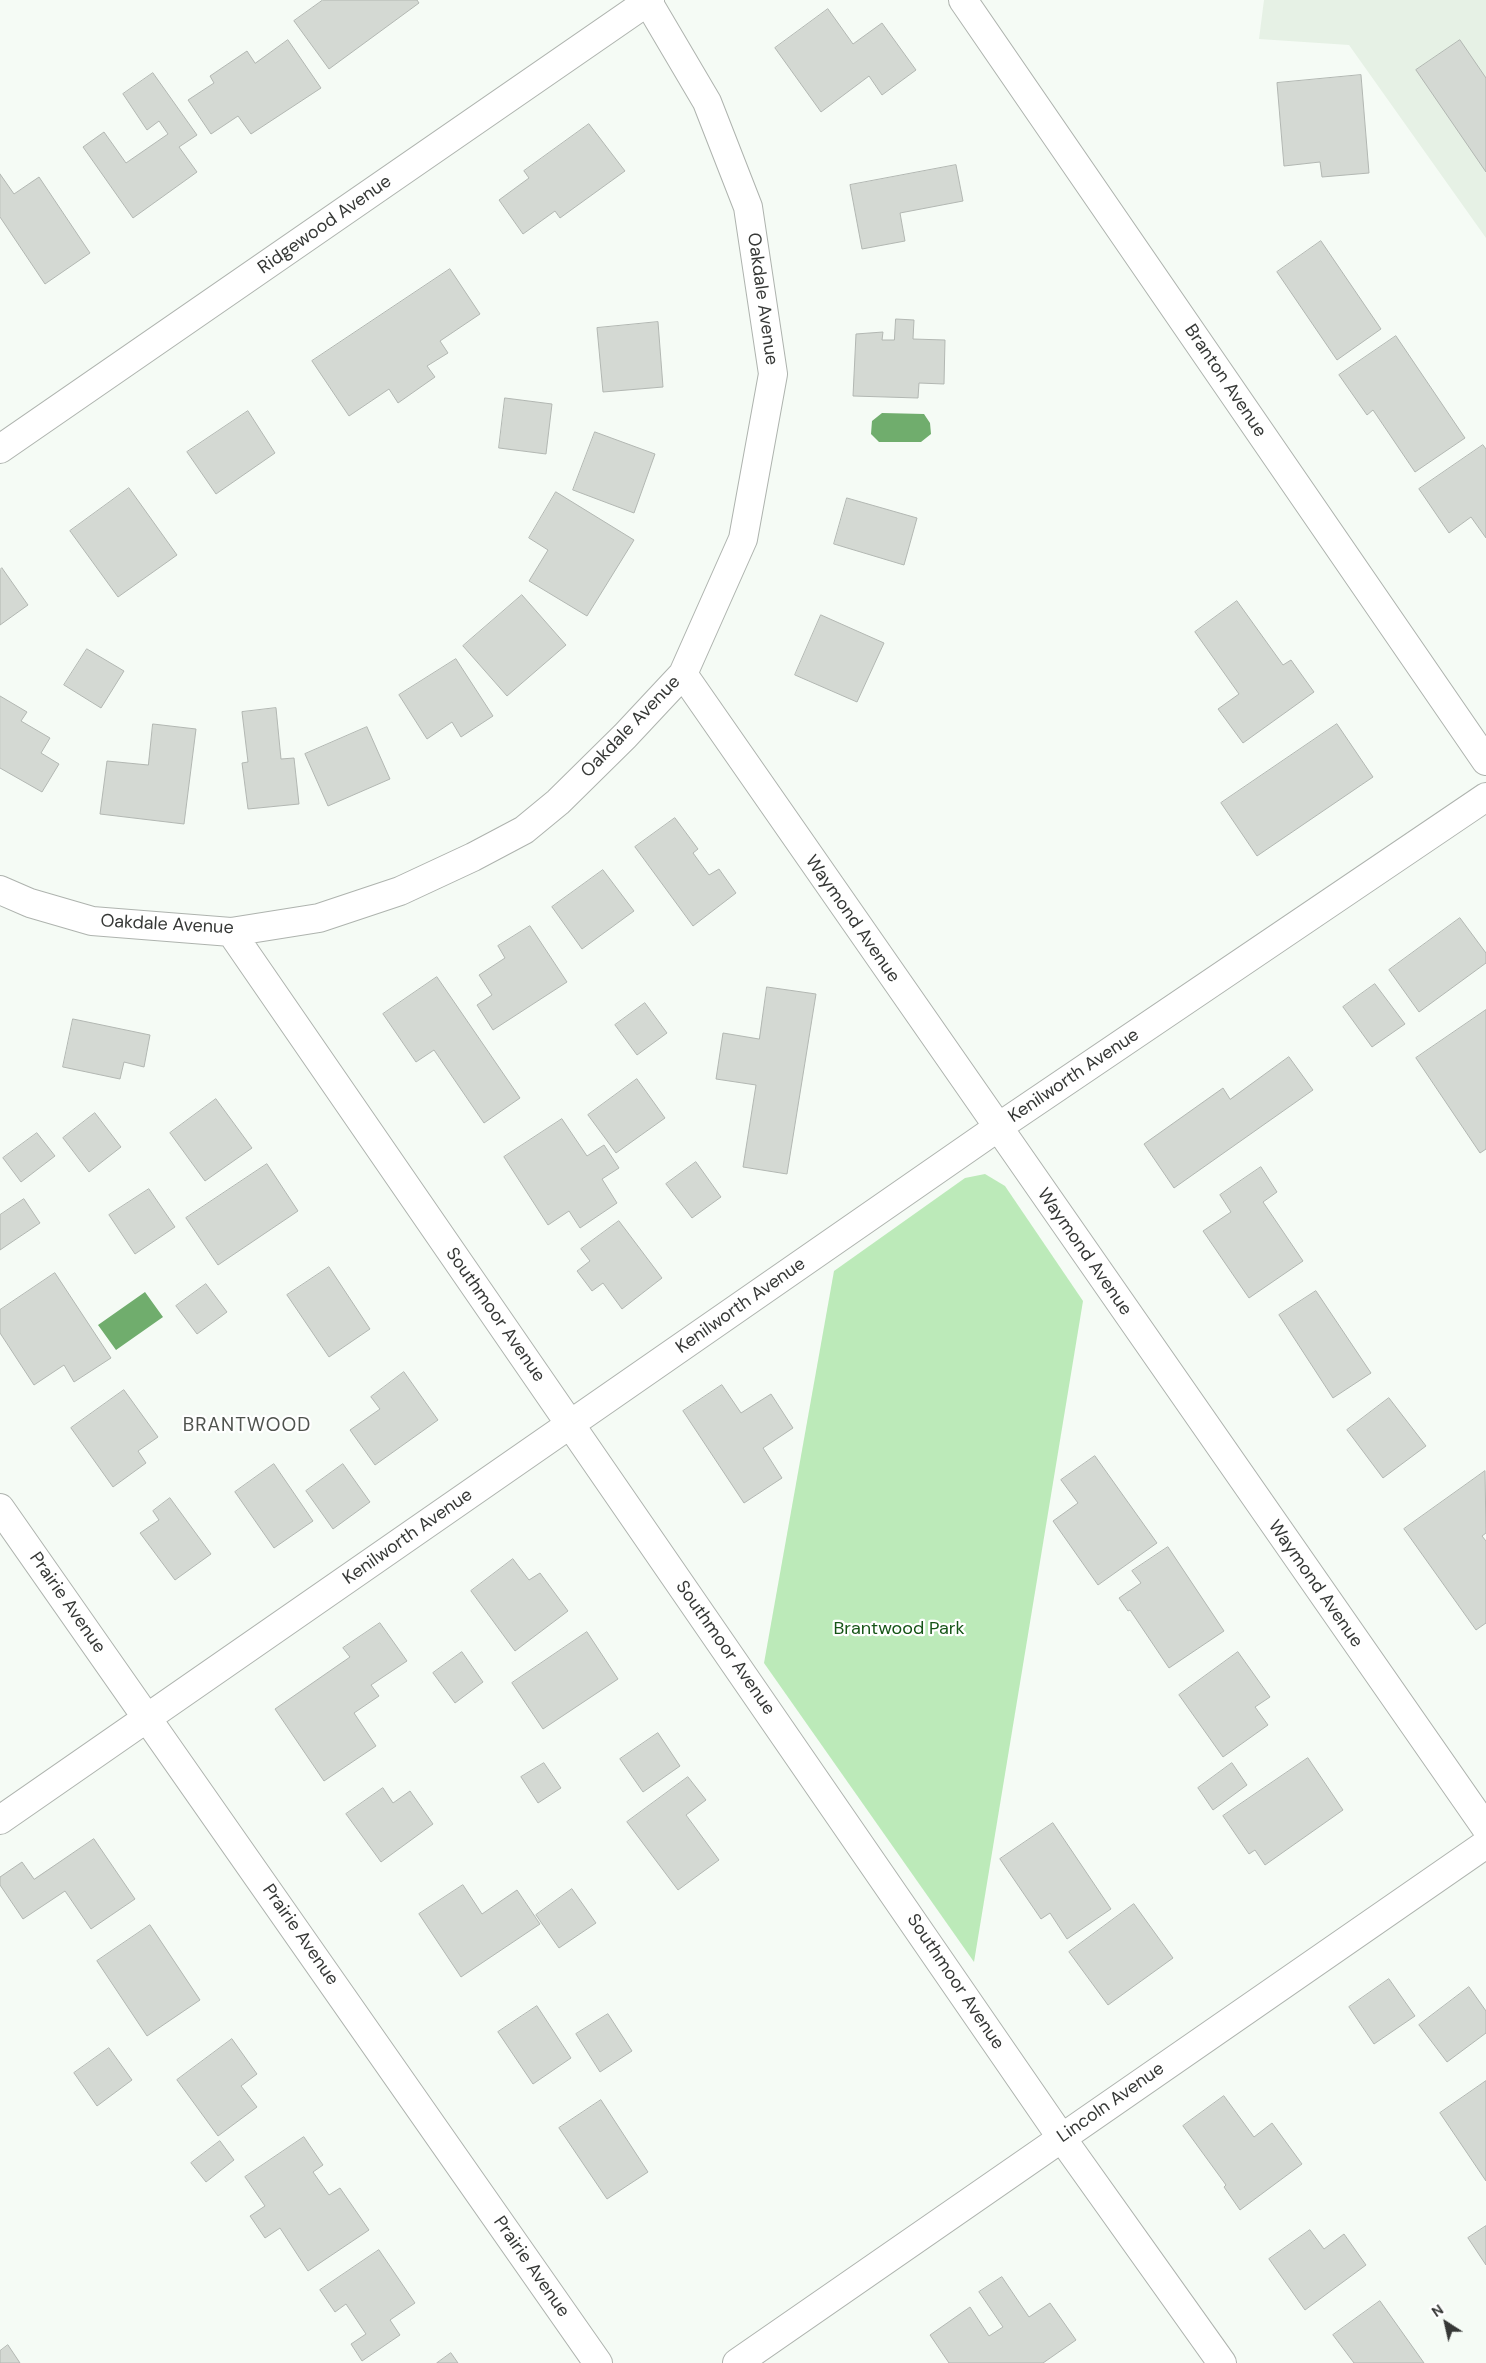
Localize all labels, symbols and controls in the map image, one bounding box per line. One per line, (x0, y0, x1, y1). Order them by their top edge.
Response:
street label: Ridgewood Avenue (254, 171, 396, 279)
street label: Oakdale Avenue (742, 231, 782, 367)
street label: Branton Avenue (1179, 320, 1271, 442)
street label: Oakdale Avenue (577, 672, 685, 782)
street label: Waymond Avenue (800, 851, 904, 987)
street label: Oakdale Avenue (100, 911, 234, 939)
street label: Kenilworth Avenue (1005, 1024, 1143, 1128)
street label: Waymond Avenue (1032, 1184, 1136, 1320)
street label: Southmoor Avenue (441, 1244, 549, 1386)
street label: Kenilworth Avenue (672, 1253, 810, 1359)
district label: BRANTWOOD (182, 1415, 312, 1437)
street label: Kenilworth Avenue (339, 1484, 477, 1590)
street label: Waymond Avenue (1263, 1516, 1367, 1652)
street label: Prairie Avenue (24, 1548, 110, 1658)
street label: Southmoor Avenue (671, 1577, 779, 1719)
park label: Brantwood Park (833, 1618, 965, 1640)
street label: Prairie Avenue (257, 1880, 343, 1990)
street label: Southmoor Avenue (902, 1910, 1008, 2054)
street label: Lincoln Avenue (1053, 2058, 1169, 2148)
street label: Prairie Avenue (488, 2212, 574, 2322)
north arrow (1421, 2298, 1471, 2348)
text: N (1428, 2300, 1447, 2321)

